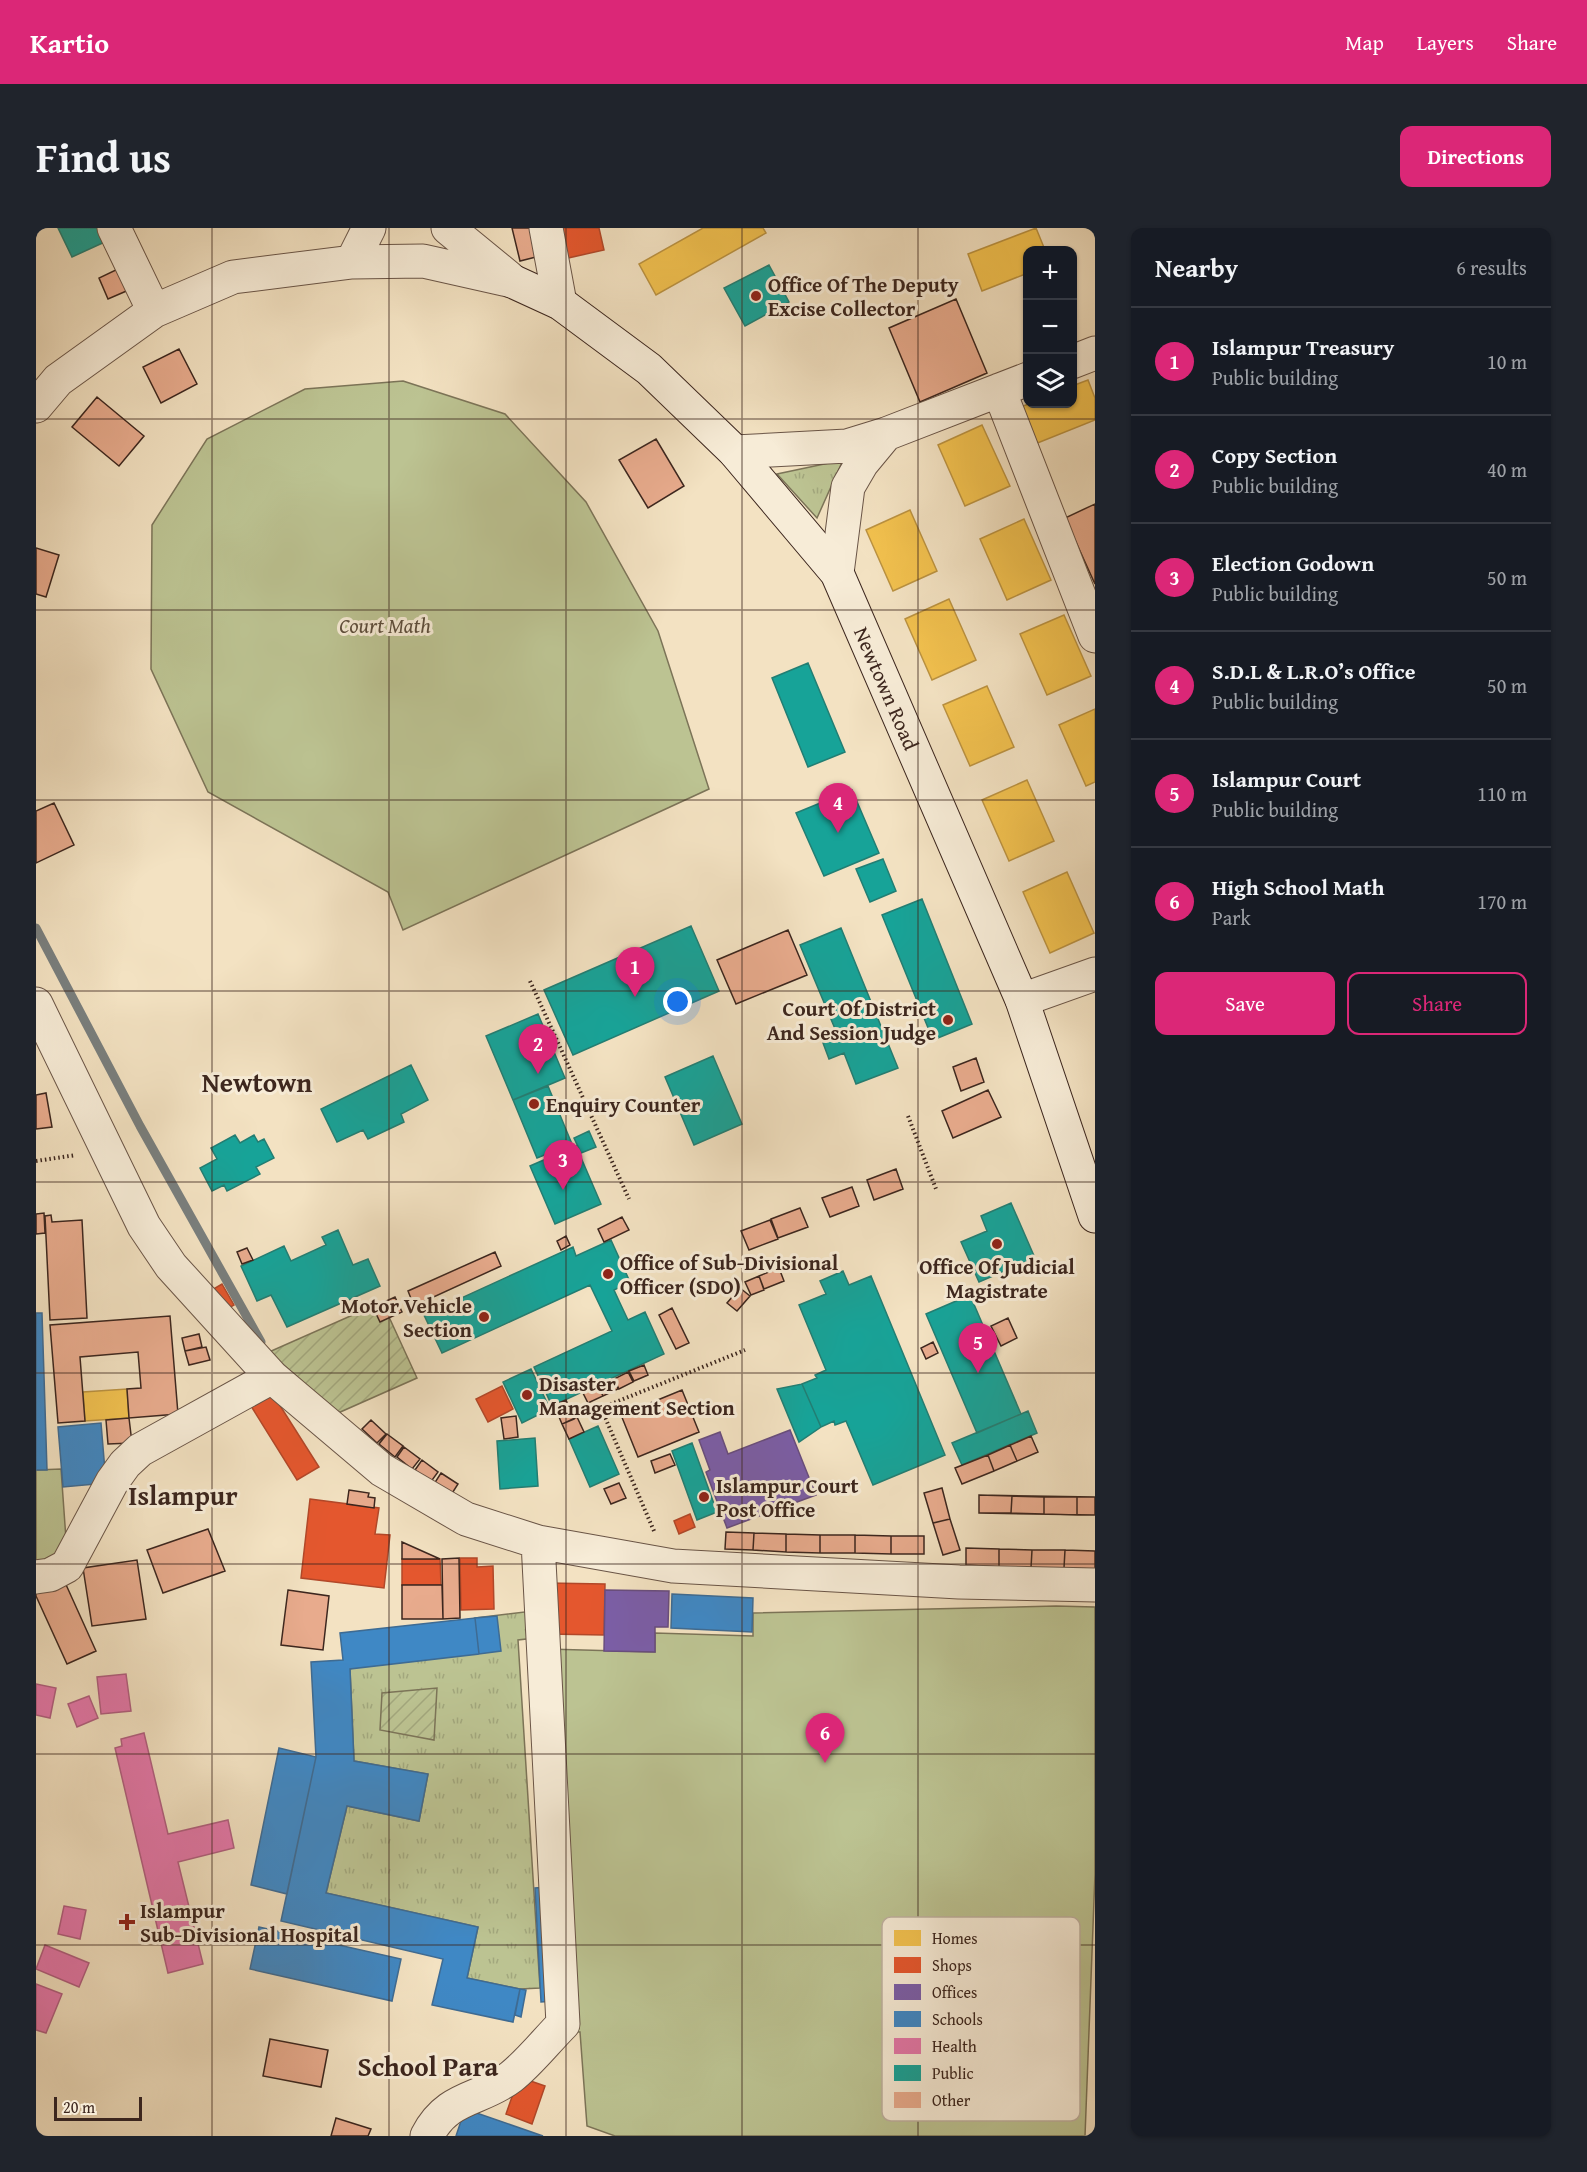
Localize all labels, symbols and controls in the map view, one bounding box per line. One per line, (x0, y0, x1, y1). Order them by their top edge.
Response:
text: Kartio (30, 22, 109, 63)
text: Map (1345, 27, 1384, 58)
text: Layers (1417, 27, 1474, 58)
text: Share (1507, 27, 1557, 58)
text: Find us (36, 126, 171, 187)
button: Directions (1400, 126, 1551, 187)
map controls (1023, 246, 1077, 408)
button: + (1023, 246, 1077, 300)
text: Nearby (1155, 248, 1238, 287)
text: 6 results (1456, 253, 1527, 282)
place label: Office Of The Deputy Excise Collector (768, 269, 959, 324)
marker: Office Of The Deputy Excise Collector (749, 289, 763, 303)
button: − (1023, 300, 1077, 354)
text: Islampur Treasury (1212, 331, 1394, 363)
text: 1 (1169, 347, 1180, 376)
text: 10 m (1487, 347, 1527, 376)
button: layers (1023, 354, 1077, 408)
text: Public building (1212, 363, 1338, 392)
text: Copy Section (1212, 439, 1337, 471)
text: 2 (1169, 455, 1180, 484)
text: 40 m (1487, 455, 1527, 484)
text: Public building (1212, 471, 1338, 500)
text: Election Godown (1212, 547, 1374, 579)
text: 3 (1169, 563, 1180, 592)
text: 50 m (1487, 563, 1527, 592)
text: Public building (1212, 579, 1338, 608)
park label: Court Math (339, 610, 431, 641)
street label: Newtown Road (847, 622, 928, 756)
text: S.D.L & L.R.O’s Office (1212, 655, 1415, 687)
text: 4 (1169, 671, 1180, 700)
text: 50 m (1487, 671, 1527, 700)
text: Public building (1212, 687, 1338, 716)
text: Islampur Court (1212, 763, 1361, 795)
text: 5 (1169, 779, 1180, 808)
text: 110 m (1477, 779, 1527, 808)
pin: 4 (818, 784, 858, 833)
text: Public building (1212, 795, 1338, 824)
text: High School Math (1212, 871, 1384, 903)
text: 6 (1169, 887, 1180, 916)
text: 170 m (1477, 887, 1527, 916)
text: Park (1212, 903, 1251, 932)
pin: 1 (616, 948, 654, 997)
button: Save (1155, 972, 1335, 1035)
button: Share (1347, 972, 1527, 1035)
your location (663, 987, 692, 1016)
place label: Court Of District And Session Judge (767, 993, 936, 1048)
marker: Court Of District And Session Judge (941, 1013, 955, 1027)
pin: 2 (518, 1024, 558, 1074)
district label: Newtown (202, 1062, 312, 1102)
place label: Enquiry Counter (546, 1089, 701, 1120)
marker: Enquiry Counter (527, 1097, 541, 1111)
pin: 3 (544, 1140, 582, 1190)
marker: Office Of Judicial Magistrate (990, 1237, 1004, 1251)
place label: Office of Sub-Divisional Officer (SDO) (620, 1247, 839, 1302)
place label: Office Of Judicial Magistrate (919, 1251, 1075, 1306)
marker: Office of Sub-Divisional Officer (SDO) (601, 1267, 615, 1281)
place label: Motor Vehicle Section (341, 1290, 473, 1345)
marker: Motor Vehicle Section (477, 1310, 491, 1324)
pin: 5 (958, 1324, 998, 1373)
place label: Disaster Management Section (539, 1368, 735, 1423)
marker: Disaster Management Section (520, 1388, 534, 1402)
place label: Islampur Court Post Office (716, 1470, 858, 1525)
district label: Islampur (128, 1475, 238, 1515)
marker: Islampur Court Post Office (697, 1490, 711, 1504)
pin: 6 (806, 1714, 844, 1763)
place label: Islampur Sub-Divisional Hospital (140, 1895, 360, 1950)
marker: Islampur Sub-Divisional Hospital (118, 1913, 136, 1931)
legend (882, 1917, 1080, 2121)
text: Homes (932, 1926, 978, 1950)
text: Shops (932, 1953, 972, 1977)
text: Offices (932, 1980, 977, 2004)
text: Schools (932, 2007, 983, 2031)
text: Health (932, 2034, 977, 2058)
district label: School Para (358, 2046, 499, 2086)
text: Public (932, 2061, 974, 2085)
text: Other (932, 2088, 971, 2112)
scale bar (54, 2094, 142, 2122)
text: 20 m (63, 2095, 95, 2119)

